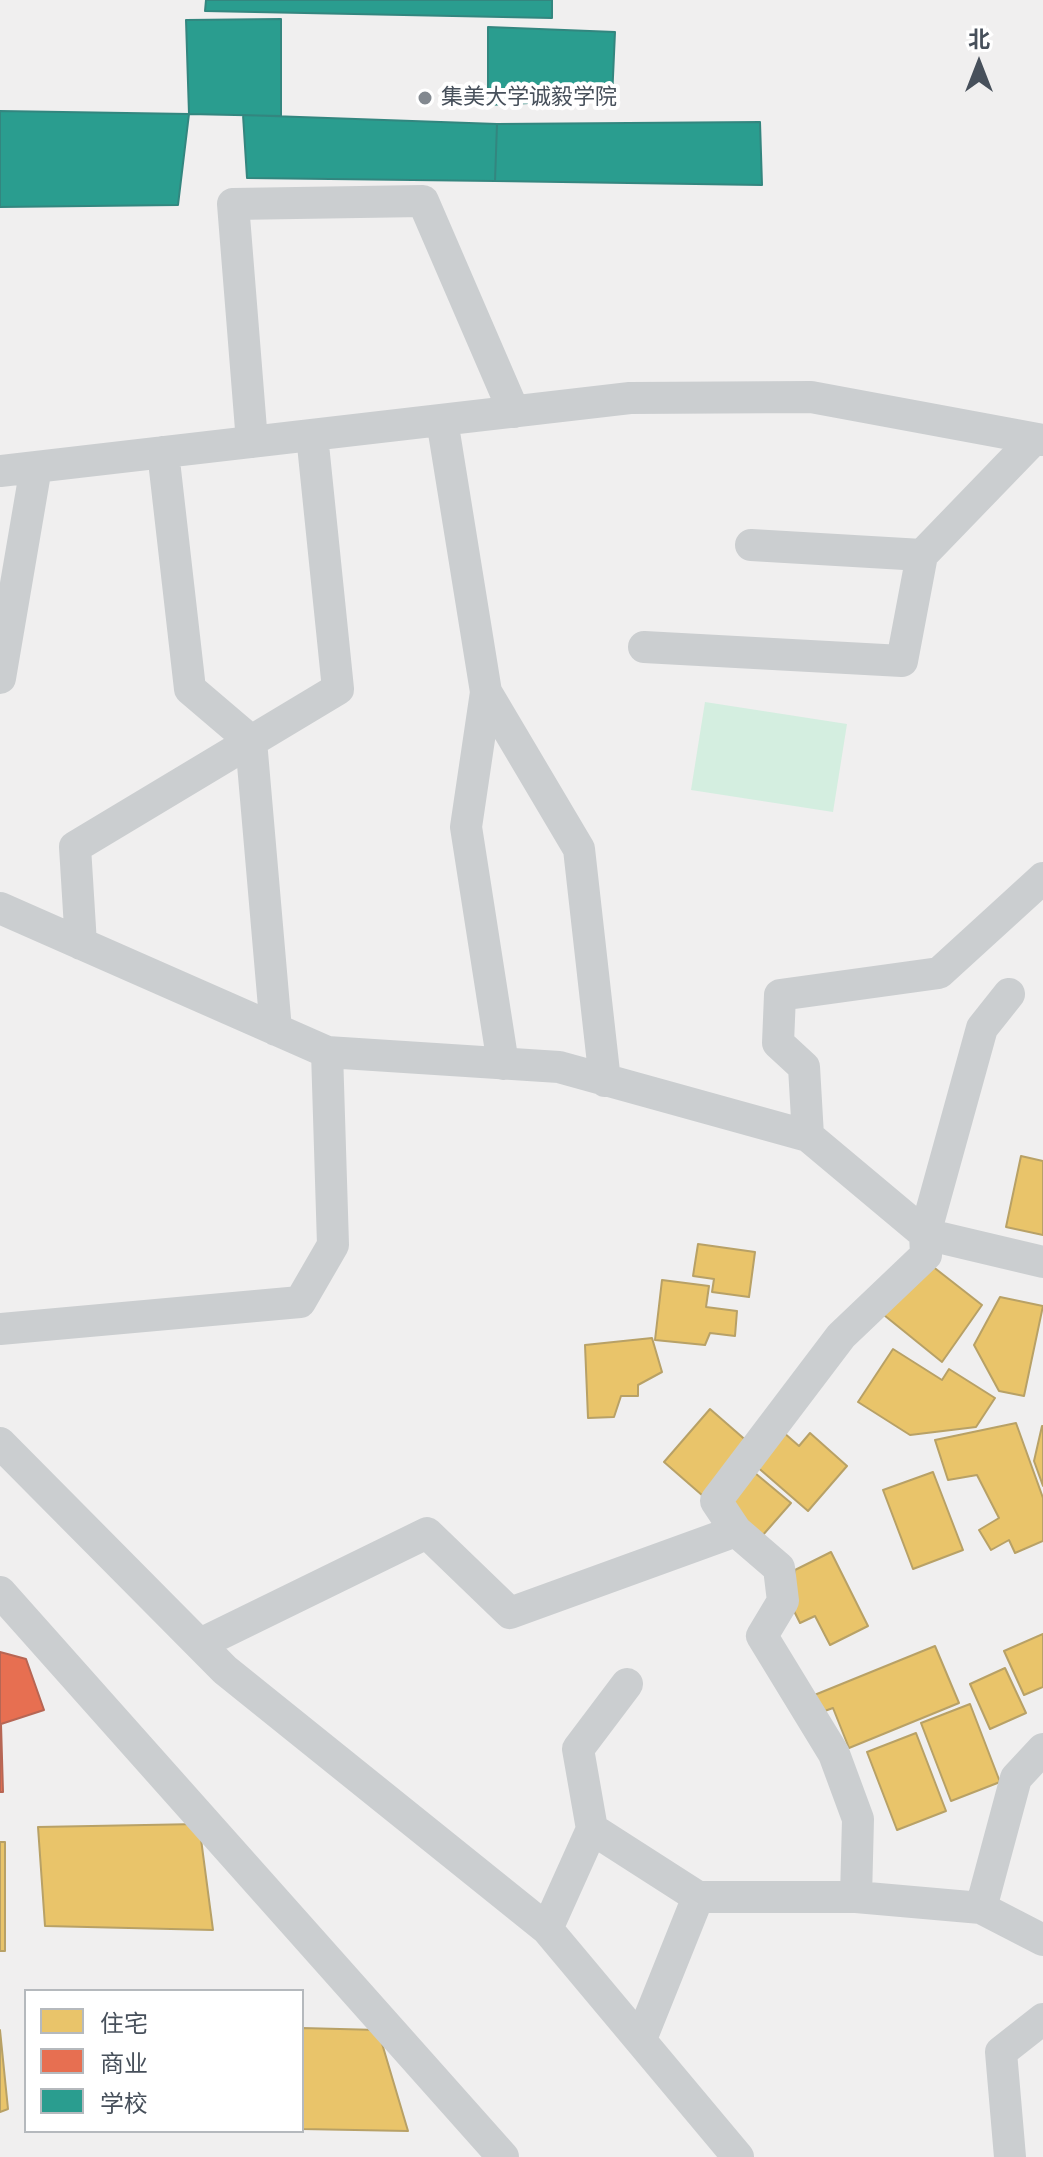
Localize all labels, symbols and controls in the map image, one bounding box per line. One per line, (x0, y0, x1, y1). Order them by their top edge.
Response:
north arrow (939, 24, 1019, 104)
text: 北 (968, 26, 990, 53)
place label: 集美大学诚毅学院 (441, 85, 617, 111)
marker: 集美大学诚毅学院 (416, 89, 434, 107)
legend (24, 1989, 304, 2133)
text: 住宅 (100, 2009, 148, 2039)
text: 商业 (100, 2049, 148, 2079)
text: 学校 (100, 2089, 148, 2119)

